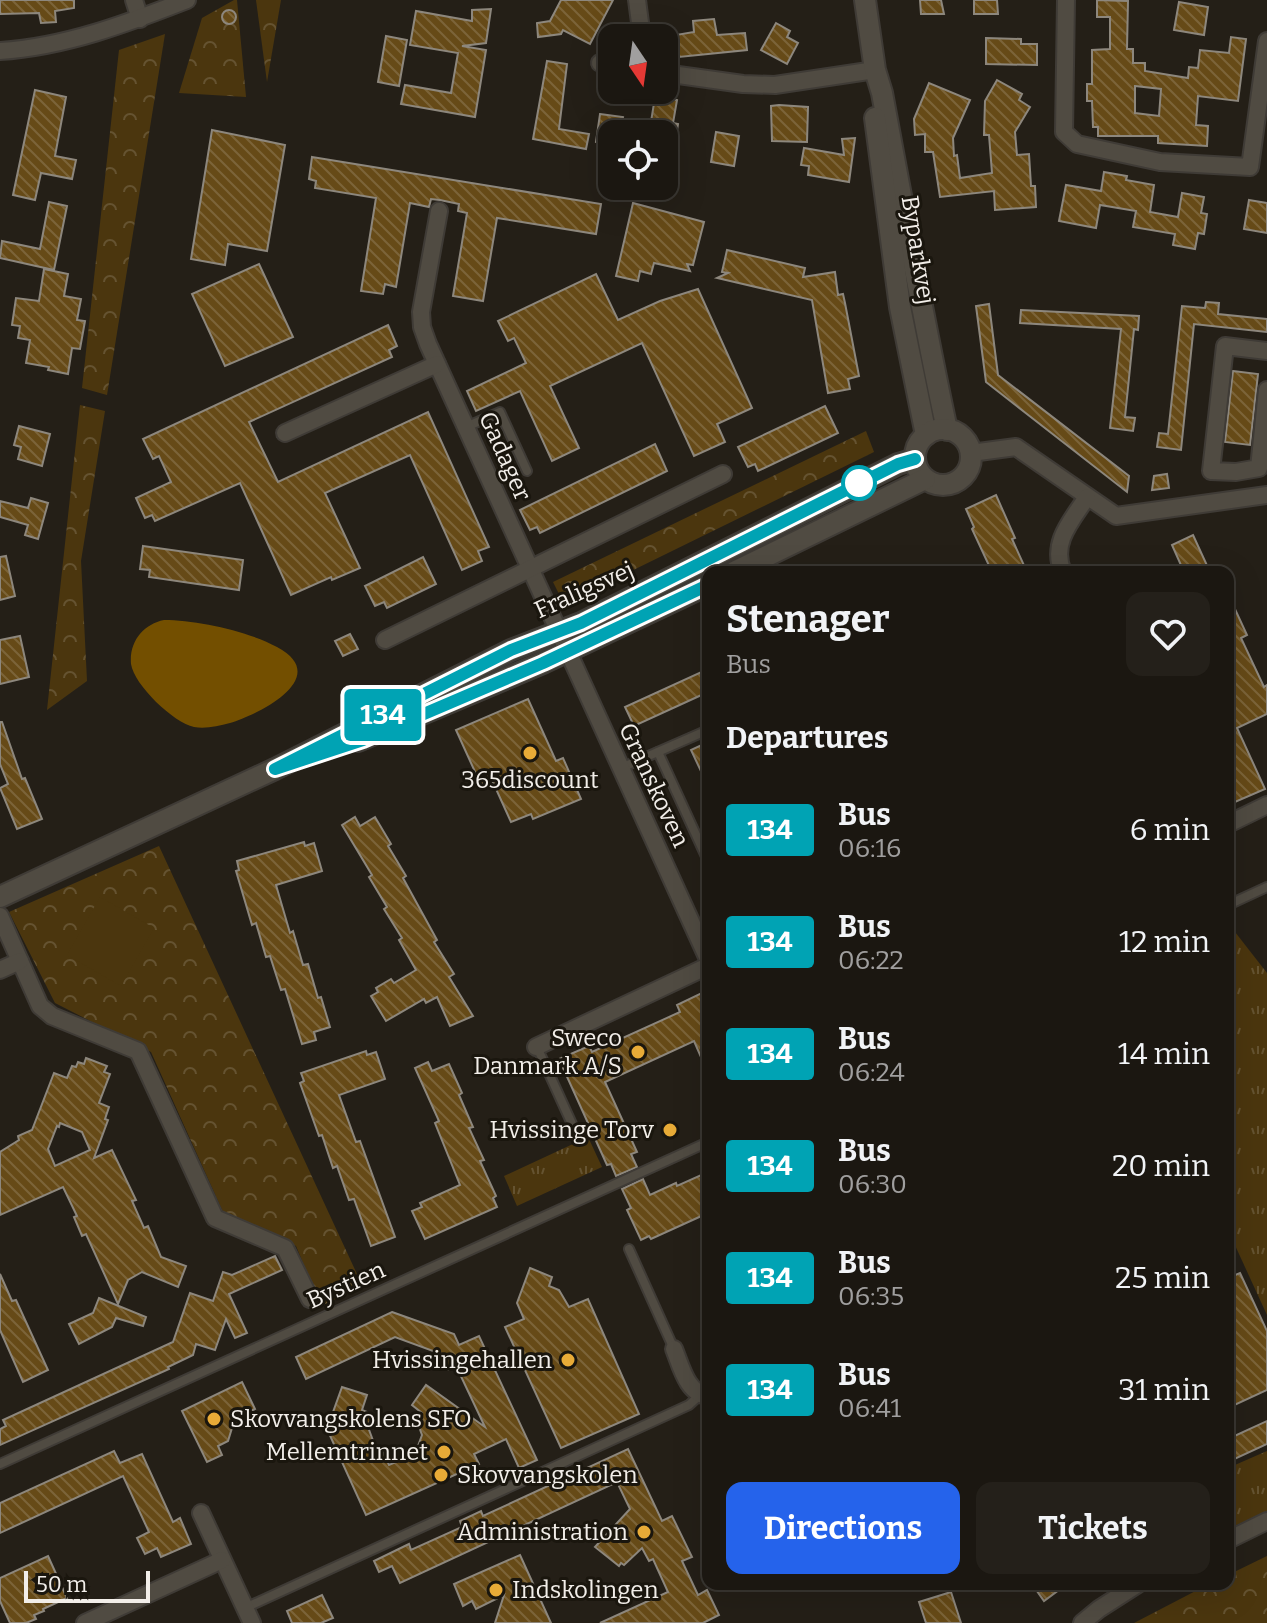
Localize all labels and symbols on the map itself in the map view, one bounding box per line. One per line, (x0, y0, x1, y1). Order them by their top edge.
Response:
north arrow (598, 24, 678, 104)
street label: Byparkvej (896, 194, 940, 306)
street label: Gadager (473, 407, 537, 505)
unlabelled marker (842, 466, 876, 500)
street label: Fraligsvej (530, 556, 638, 624)
line badge: 134 (337, 689, 429, 741)
street label: Granskoven (613, 718, 695, 852)
marker: 365discount (521, 744, 539, 762)
place label: 365discount (461, 766, 599, 794)
place label: Sweco Danmark A/S (473, 1024, 622, 1080)
marker: Sweco Danmark A/S (629, 1043, 647, 1061)
place label: Hvissinge Torv (489, 1116, 654, 1144)
marker: Hvissinge Torv (661, 1121, 679, 1139)
street label: Bystien (303, 1255, 389, 1315)
place label: Hvissingehallen (372, 1346, 552, 1374)
marker: Hvissingehallen (559, 1351, 577, 1369)
place label: Skovvangskolens SFO (230, 1405, 472, 1433)
marker: Skovvangskolens SFO (205, 1410, 223, 1428)
place label: Mellemtrinnet (266, 1438, 428, 1466)
marker: Mellemtrinnet (435, 1443, 453, 1461)
place label: Skovvangskolen (457, 1461, 638, 1489)
marker: Skovvangskolen (432, 1466, 450, 1484)
place label: Administration (457, 1518, 628, 1546)
marker: Administration (635, 1523, 653, 1541)
scale bar (24, 1567, 150, 1603)
place label: Indskolingen (512, 1576, 659, 1604)
marker: Indskolingen (487, 1581, 505, 1599)

